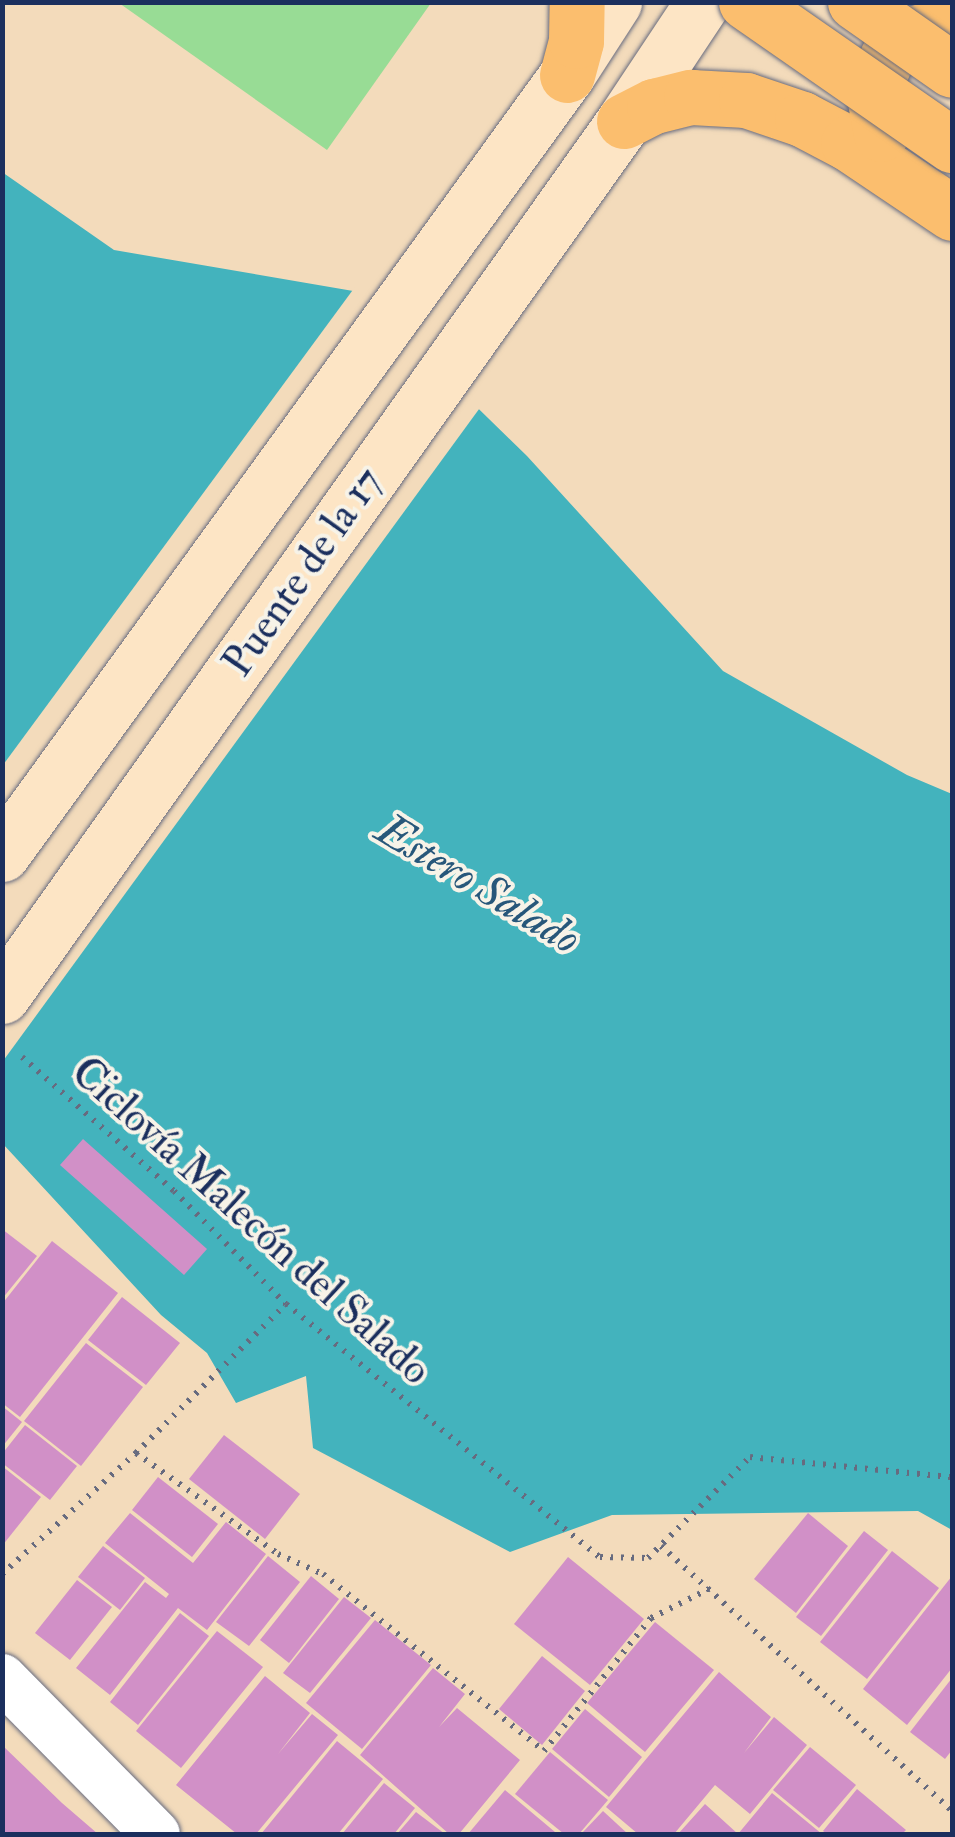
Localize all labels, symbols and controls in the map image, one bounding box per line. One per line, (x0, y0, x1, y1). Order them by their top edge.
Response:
street label: Puente de la 17 (213, 458, 393, 686)
water label: Estero Salado (366, 803, 590, 967)
street label: Ciclovía Malecón del Salado (61, 1047, 441, 1395)

